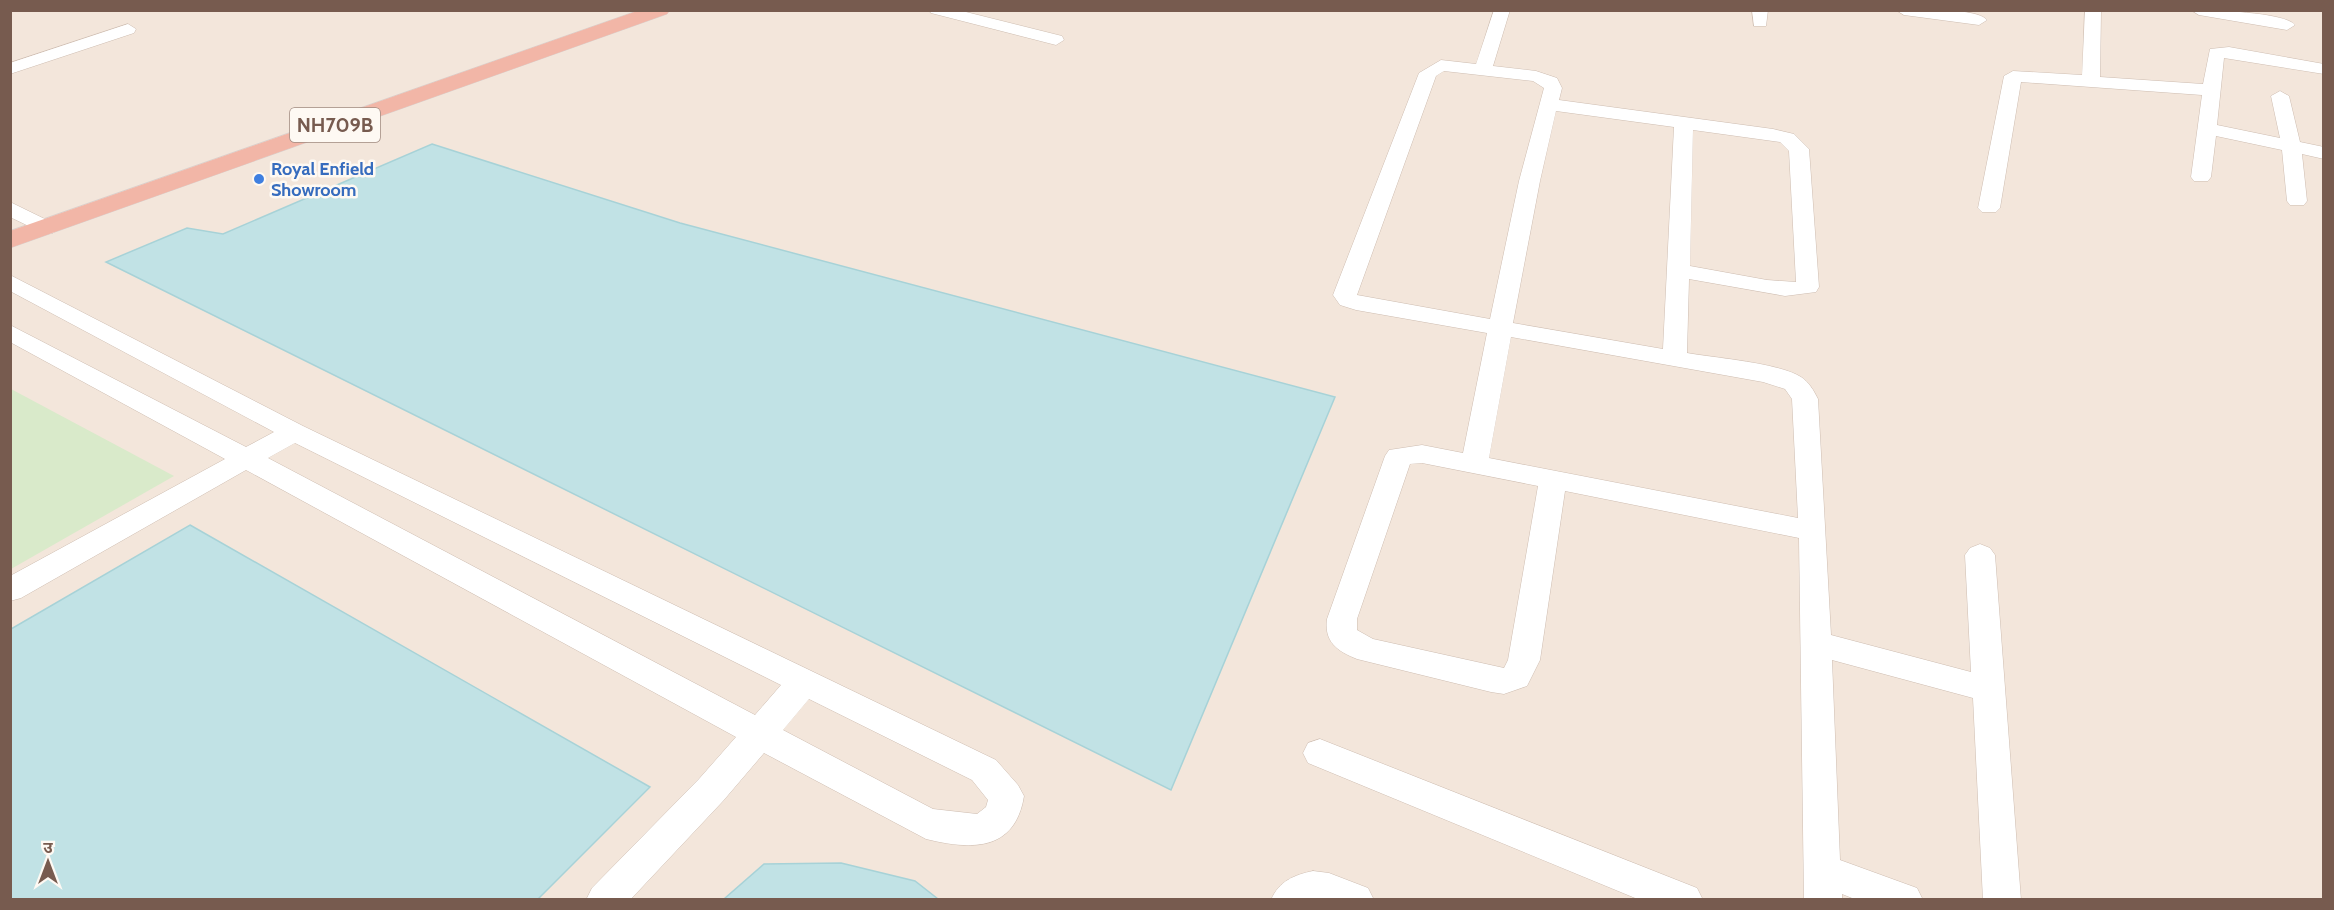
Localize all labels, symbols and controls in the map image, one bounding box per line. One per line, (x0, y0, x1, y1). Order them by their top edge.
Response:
road number: NH709B (290, 108, 380, 142)
place label: Royal Enfield Showroom (271, 158, 374, 201)
marker: Royal Enfield Showroom (252, 172, 266, 186)
north arrow (18, 832, 78, 892)
text: उ (43, 838, 53, 857)

